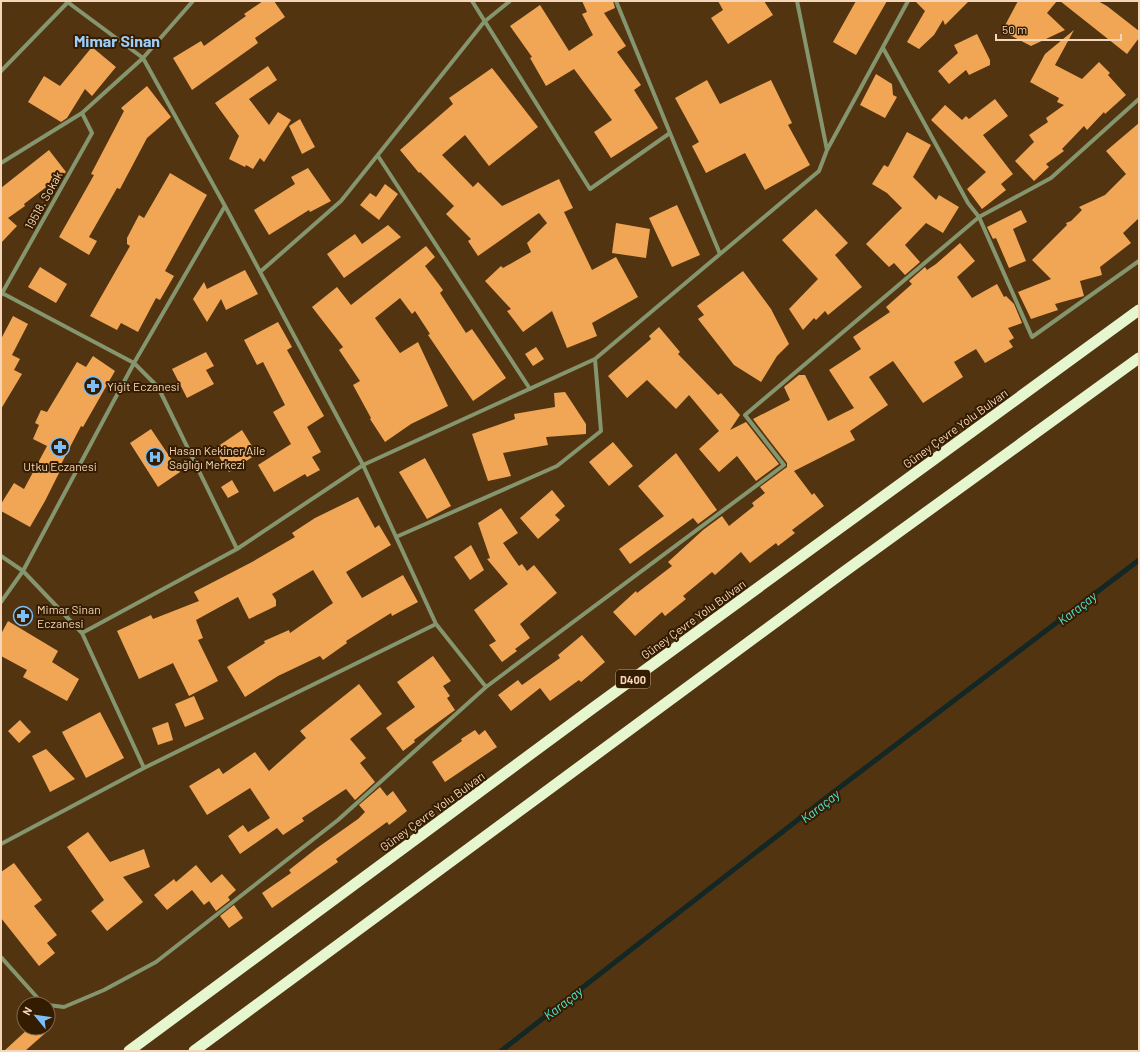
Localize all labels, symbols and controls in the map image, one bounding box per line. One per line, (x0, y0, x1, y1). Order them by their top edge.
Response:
scale bar (996, 16, 1121, 42)
text: 50 m (1002, 22, 1027, 36)
district label: Mimar Sinan (74, 31, 160, 50)
street label: 19518. Sokak (21, 169, 65, 231)
pharmacy icon: Yiğit Eczanesi (82, 375, 104, 397)
place label: Yiğit Eczanesi (107, 379, 180, 393)
street label: Güney Çevre Yolu Bulvarı (900, 385, 1010, 471)
pharmacy icon: Utku Eczanesi (49, 436, 71, 458)
place label: Hasan Kekiner Aile Sağlığı Merkezi (169, 443, 265, 471)
hospital icon: Hasan Kekiner Aile Sağlığı Merkezi (144, 446, 166, 468)
place label: Utku Eczanesi (23, 459, 97, 473)
street label: Güney Çevre Yolu Bulvarı (638, 576, 748, 662)
water label: Karaçay (1054, 587, 1101, 628)
place label: Mimar Sinan Eczanesi (37, 602, 101, 630)
pharmacy icon: Mimar Sinan Eczanesi (12, 605, 34, 627)
road number: D400 (616, 670, 650, 688)
street label: Güney Çevre Yolu Bulvarı (377, 768, 487, 854)
water label: Karaçay (797, 785, 844, 826)
water label: Karaçay (540, 982, 587, 1023)
north arrow (16, 996, 56, 1036)
text: N (19, 1005, 34, 1017)

